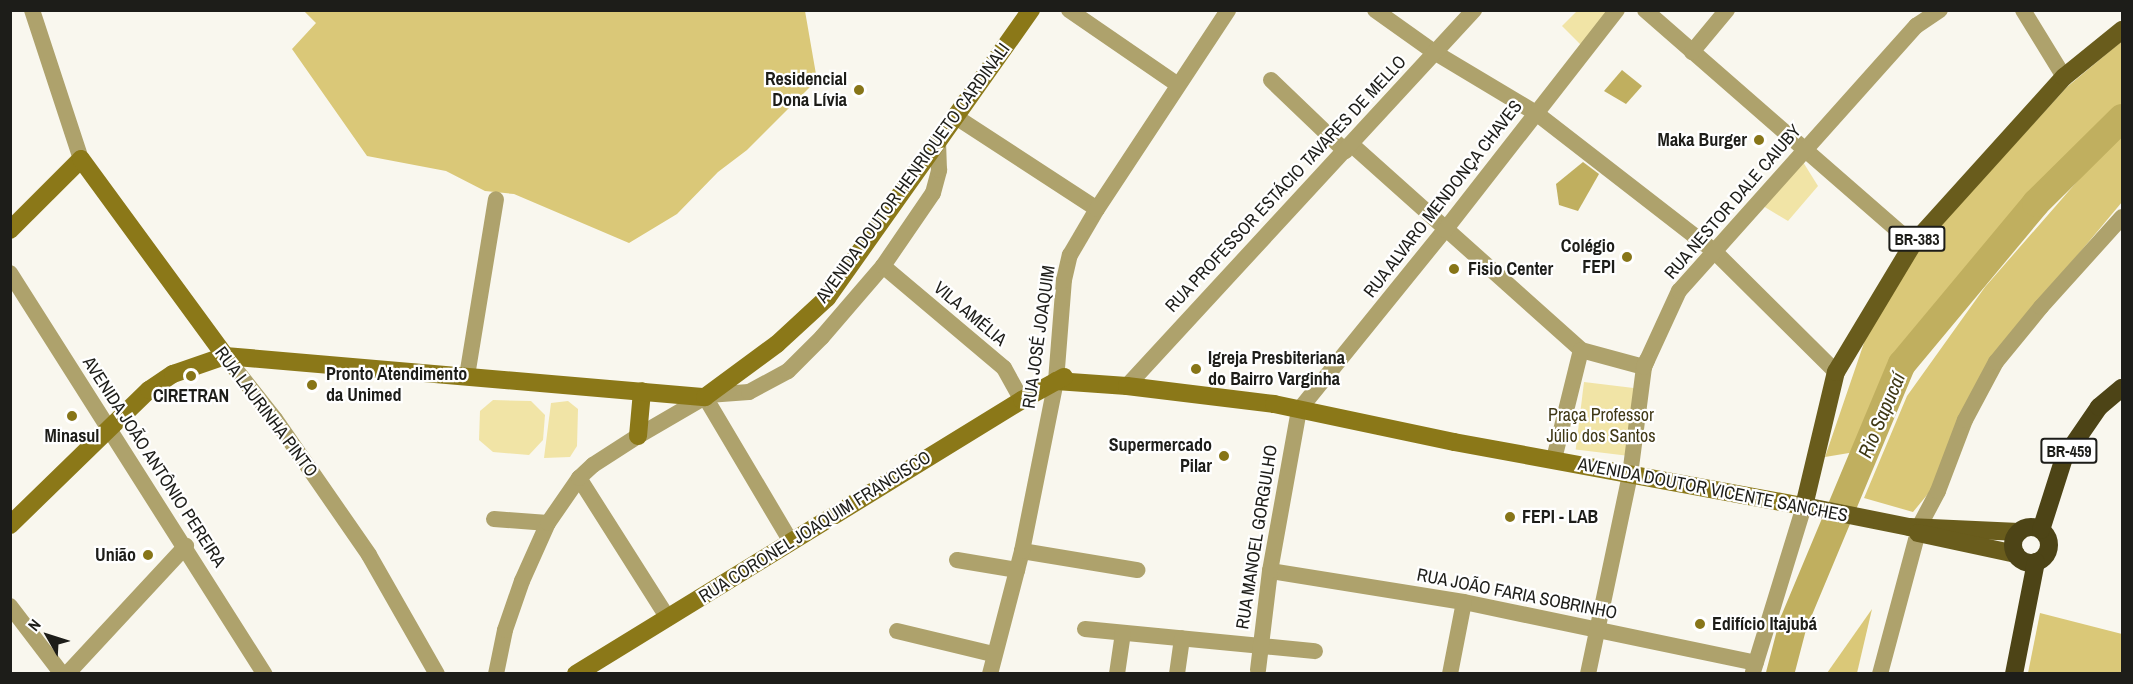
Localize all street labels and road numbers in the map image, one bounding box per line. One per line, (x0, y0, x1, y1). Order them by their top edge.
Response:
street label: AVENIDA DOUTOR HENRIQUETO CARDINALI (811, 39, 1015, 307)
street label: RUA PROFESSOR ESTÁCIO TAVARES DE MELLO (1161, 51, 1411, 317)
street label: RUA ALVARO MENDONÇA CHAVES (1358, 95, 1528, 303)
street label: RUA NESTOR DALE CAIUBY (1660, 120, 1806, 284)
road number: BR-383 (1887, 226, 1947, 252)
street label: RUA JOSÉ JOAQUIM (1018, 264, 1060, 410)
street label: VILA AMÉLIA (928, 277, 1012, 351)
street label: RUA LAURINHA PINTO (210, 342, 322, 482)
street label: AVENIDA JOÃO ANTÔNIO PEREIRA (77, 352, 231, 572)
road number: BR-459 (2039, 438, 2099, 464)
street label: RUA MANOEL GORGULHO (1232, 443, 1282, 631)
street label: RUA CORONEL JOAQUIM FRANCISCO (695, 446, 935, 608)
street label: AVENIDA DOUTOR VICENTE SANCHES (1576, 453, 1850, 527)
street label: RUA JOÃO FARIA SOBRINHO (1414, 564, 1620, 624)

